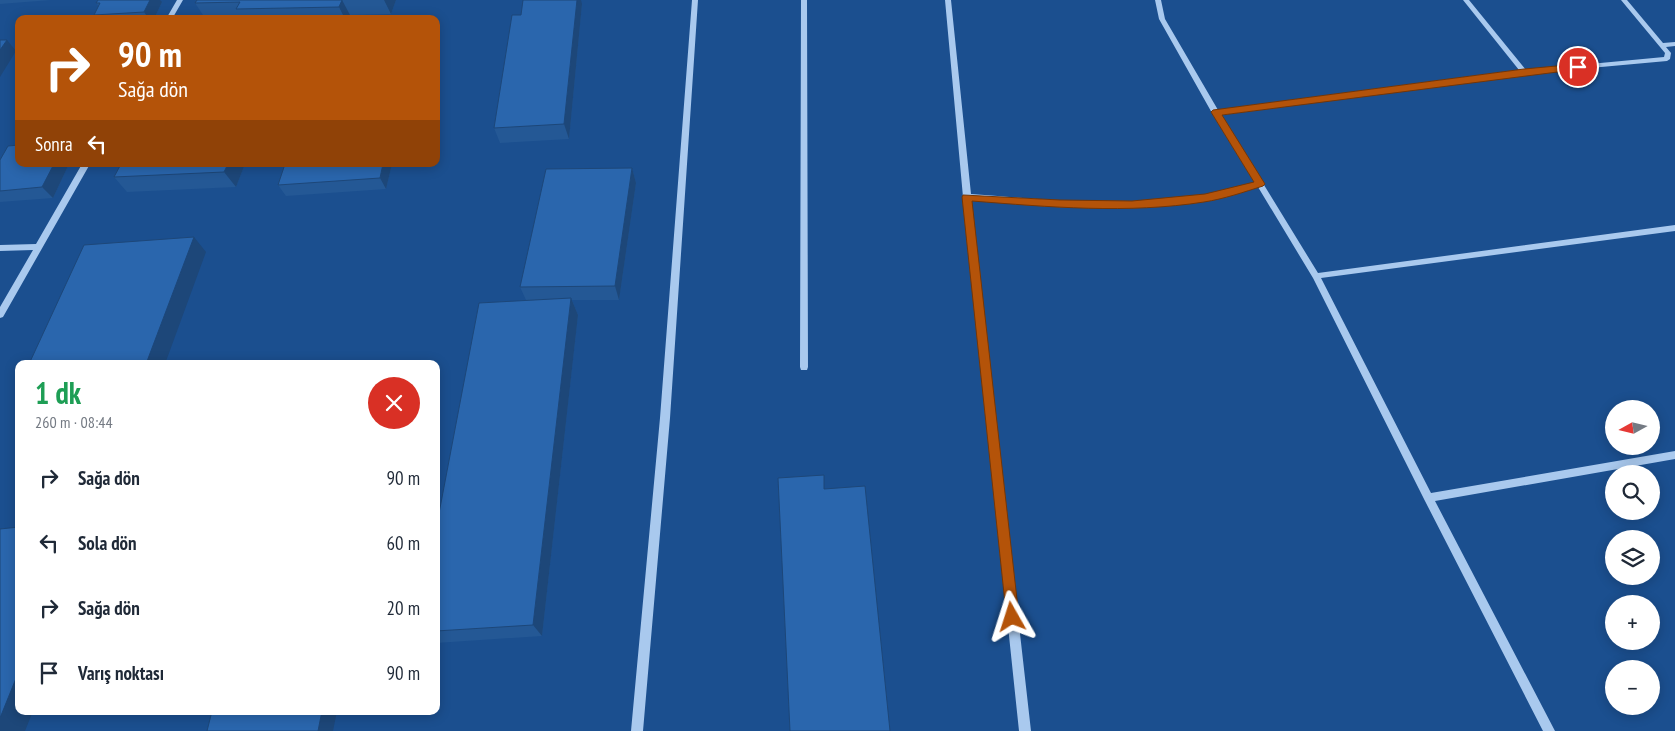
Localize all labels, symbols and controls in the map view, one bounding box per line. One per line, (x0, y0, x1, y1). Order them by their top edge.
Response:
text: 90 m (118, 31, 182, 77)
icon: right (35, 35, 100, 100)
pin (1557, 46, 1599, 88)
icon: arrive (1564, 53, 1592, 81)
text: Sağa dön (118, 75, 188, 103)
icon: left (83, 130, 111, 158)
text: Sonra (35, 132, 73, 156)
text: 1 dk (35, 373, 81, 412)
button: close (368, 377, 420, 429)
north arrow (1605, 400, 1660, 455)
map controls (1605, 400, 1660, 715)
text: 260 m · 08:44 (35, 412, 113, 432)
icon: right (35, 464, 63, 492)
button: search (1605, 465, 1660, 520)
text: Sağa dön (78, 466, 140, 490)
text: 90 m (387, 466, 420, 490)
icon: left (35, 529, 63, 557)
button: layers (1605, 530, 1660, 585)
text: Sola dön (78, 531, 137, 555)
text: 60 m (387, 531, 420, 555)
position arrow (985, 590, 1037, 642)
icon: right (35, 594, 63, 622)
button: + (1605, 595, 1660, 650)
text: Sağa dön (78, 596, 140, 620)
text: 20 m (387, 596, 420, 620)
icon: arrive (35, 659, 63, 687)
button: − (1605, 660, 1660, 715)
text: Varış noktası (78, 661, 164, 685)
text: 90 m (387, 661, 420, 685)

